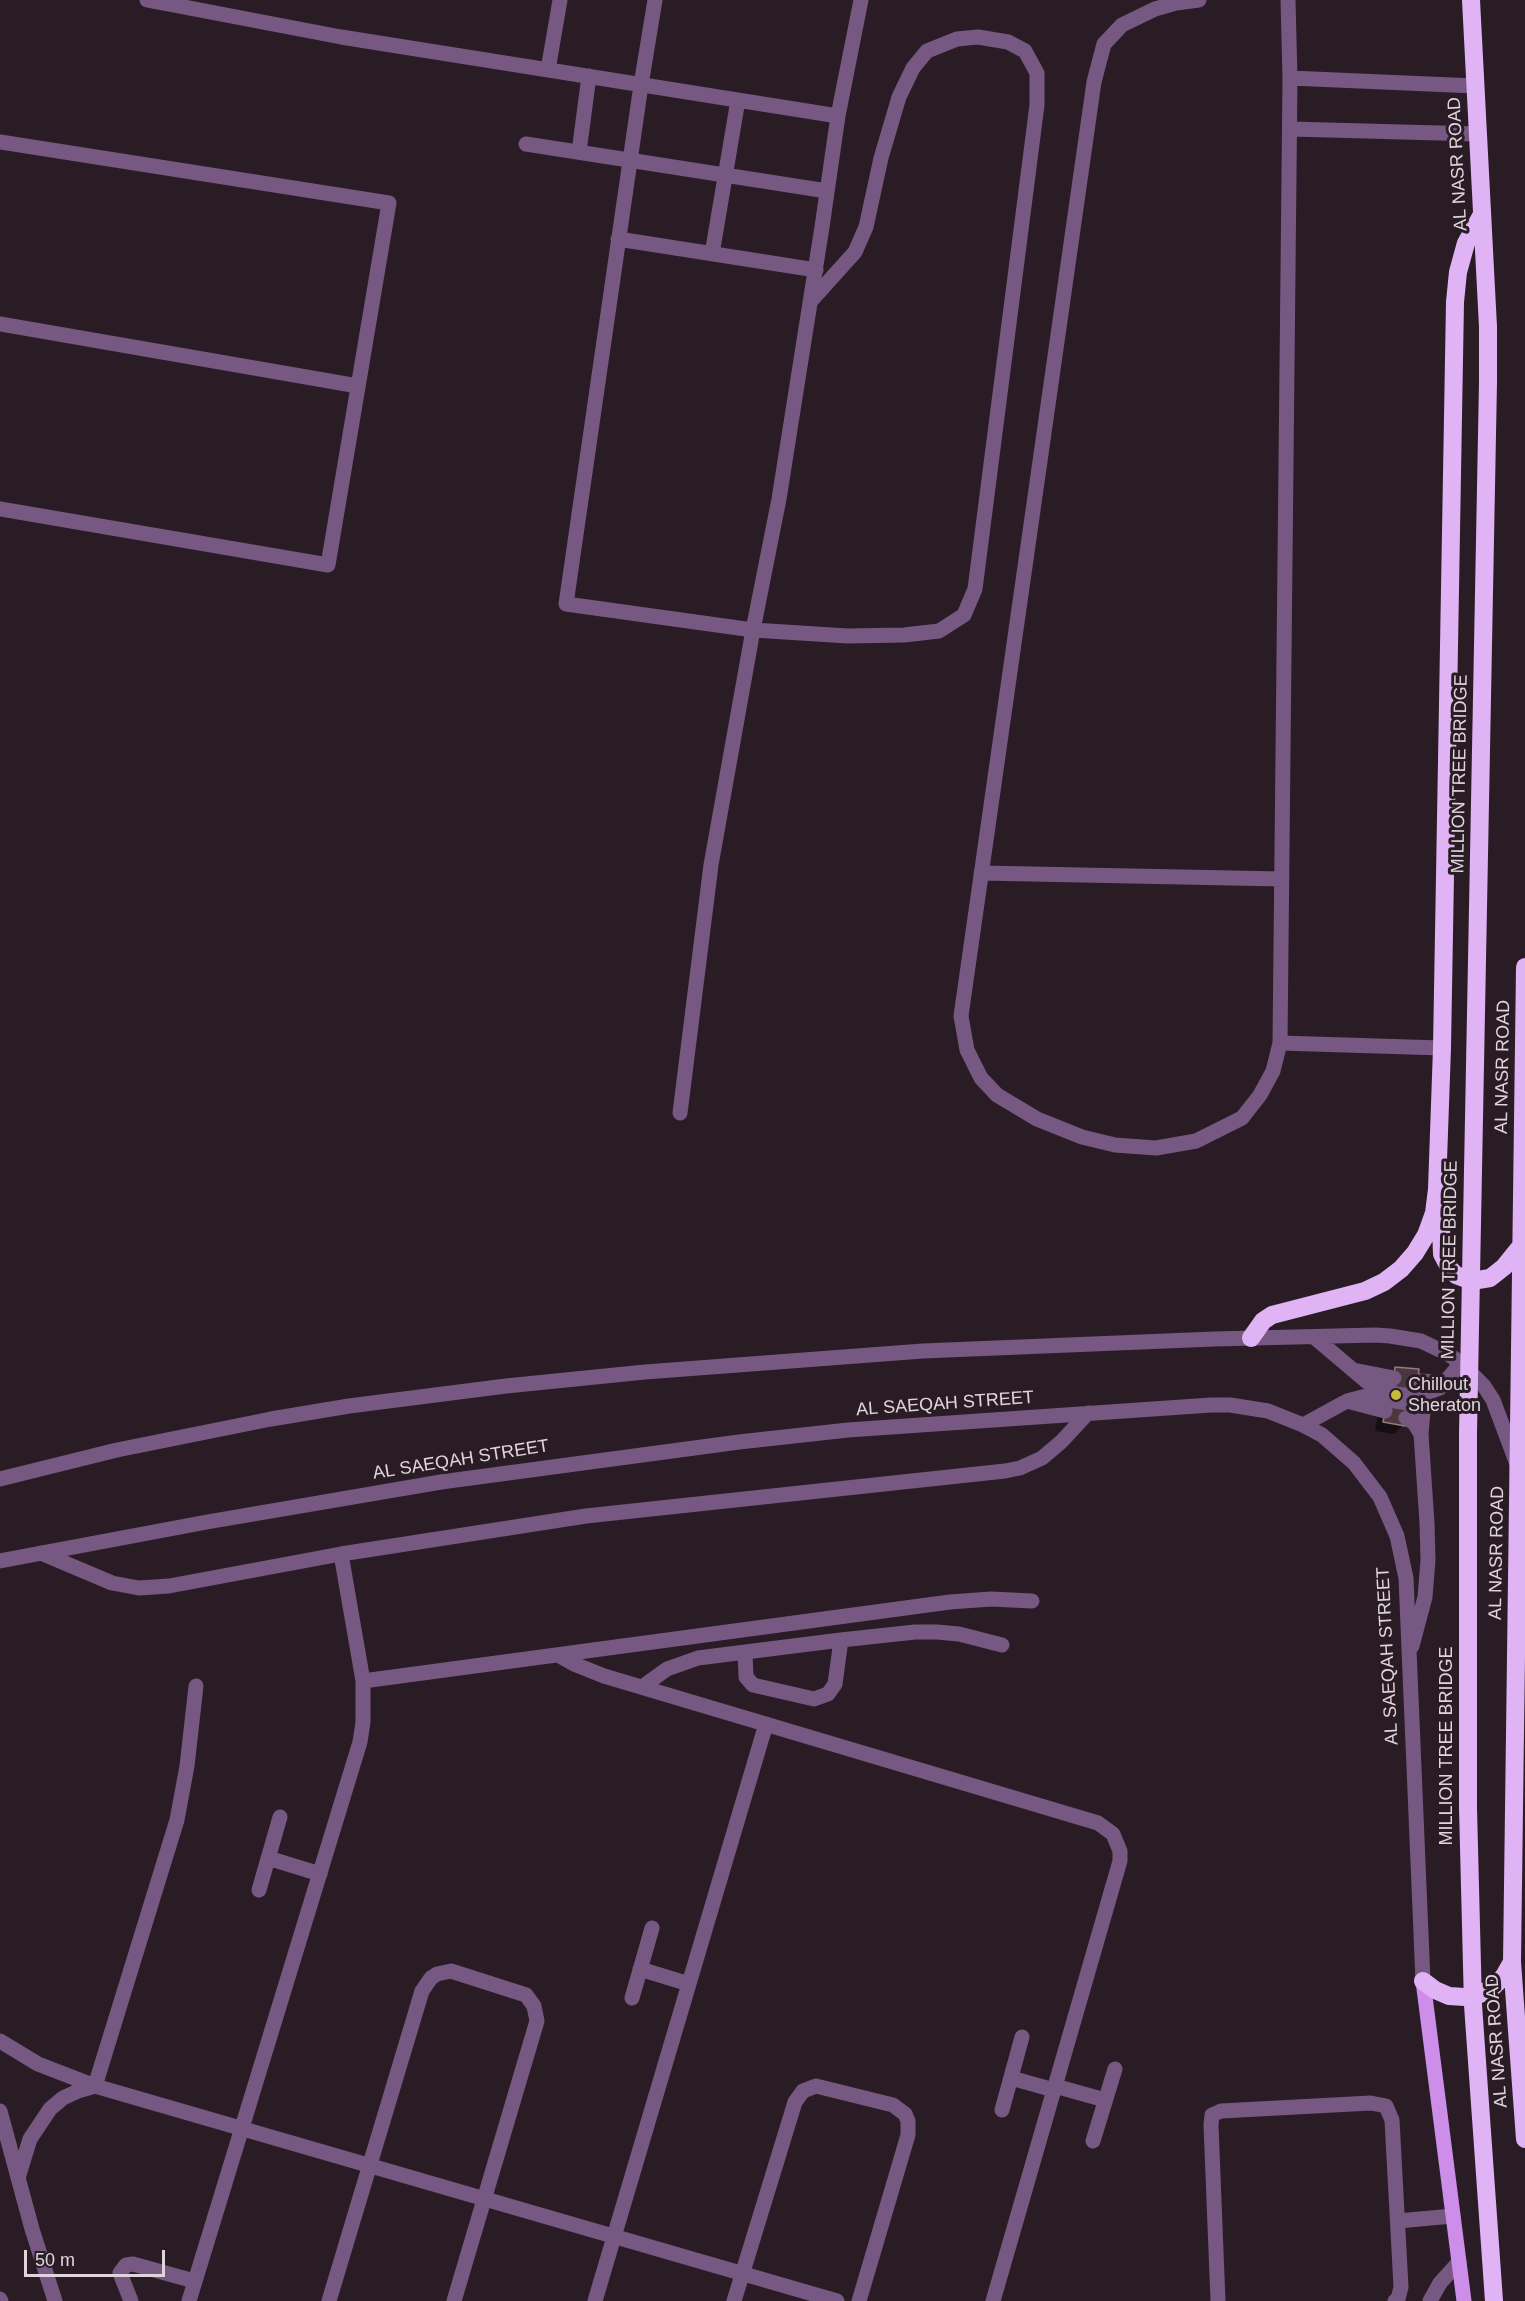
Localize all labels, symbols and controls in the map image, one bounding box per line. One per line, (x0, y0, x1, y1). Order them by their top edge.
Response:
street label: AL NASR ROAD (1444, 97, 1472, 231)
street label: MILLION TREE BRIDGE (1447, 674, 1473, 874)
street label: AL NASR ROAD (1491, 1000, 1515, 1134)
street label: MILLION TREE BRIDGE (1437, 1160, 1463, 1360)
place label: Chillout Sheraton (1408, 1374, 1481, 1416)
street label: AL SAEQAH STREET (855, 1387, 1035, 1421)
marker: Chillout Sheraton (1389, 1388, 1403, 1402)
street label: AL SAEQAH STREET (371, 1435, 551, 1485)
street label: AL NASR ROAD (1485, 1486, 1509, 1620)
street label: AL SAEQAH STREET (1373, 1567, 1403, 1745)
street label: MILLION TREE BRIDGE (1436, 1646, 1458, 1846)
street label: AL NASR ROAD (1482, 1973, 1512, 2109)
scale bar (27, 2238, 168, 2276)
text: 50 m (35, 2250, 75, 2270)

